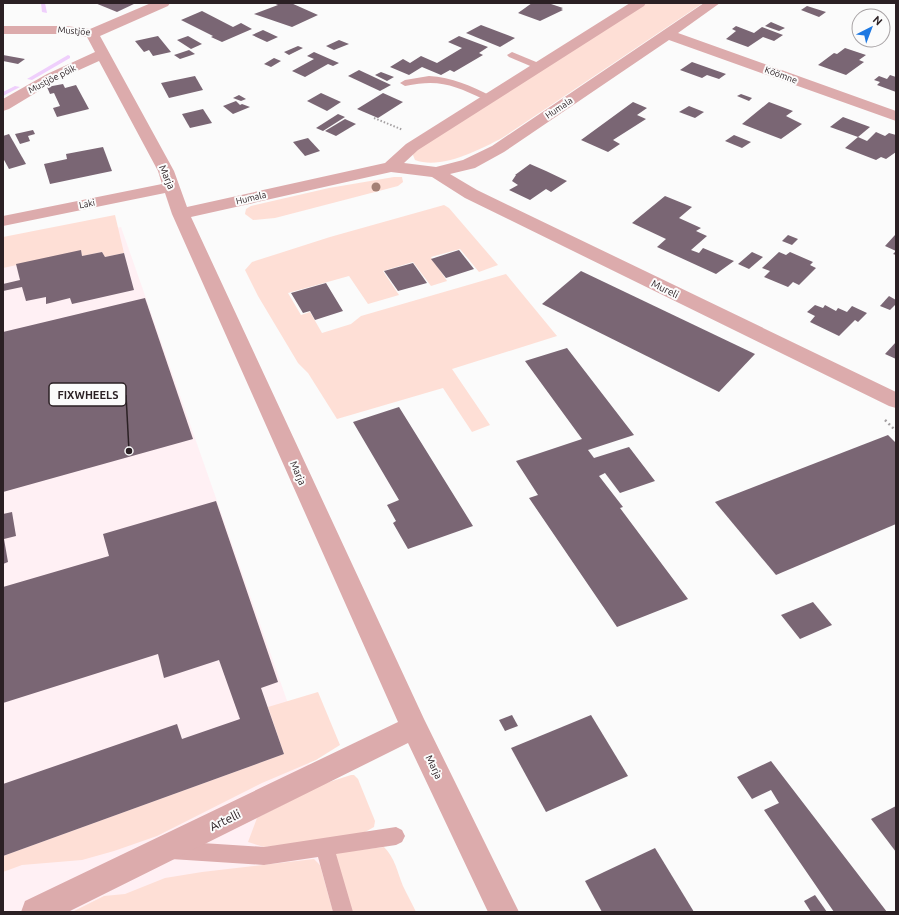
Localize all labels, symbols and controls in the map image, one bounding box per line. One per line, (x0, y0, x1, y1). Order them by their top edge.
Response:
north arrow (851, 8, 891, 48)
text: N (871, 13, 885, 28)
street label: Mustjõe (57, 25, 91, 37)
street label: Mustjõe põik (26, 63, 78, 95)
street label: Köömne (763, 65, 799, 85)
street label: Humala (543, 95, 575, 121)
street label: Marja (157, 163, 177, 191)
street label: Humala (235, 190, 267, 206)
street label: Laki (78, 198, 96, 210)
street label: Mureli (650, 278, 680, 300)
callout: FIXWHEELS (49, 383, 126, 406)
text: FIXWHEELS (58, 389, 118, 401)
street label: Marja (288, 459, 308, 487)
street label: Marja (424, 753, 444, 781)
street label: Artelli (207, 807, 243, 833)

